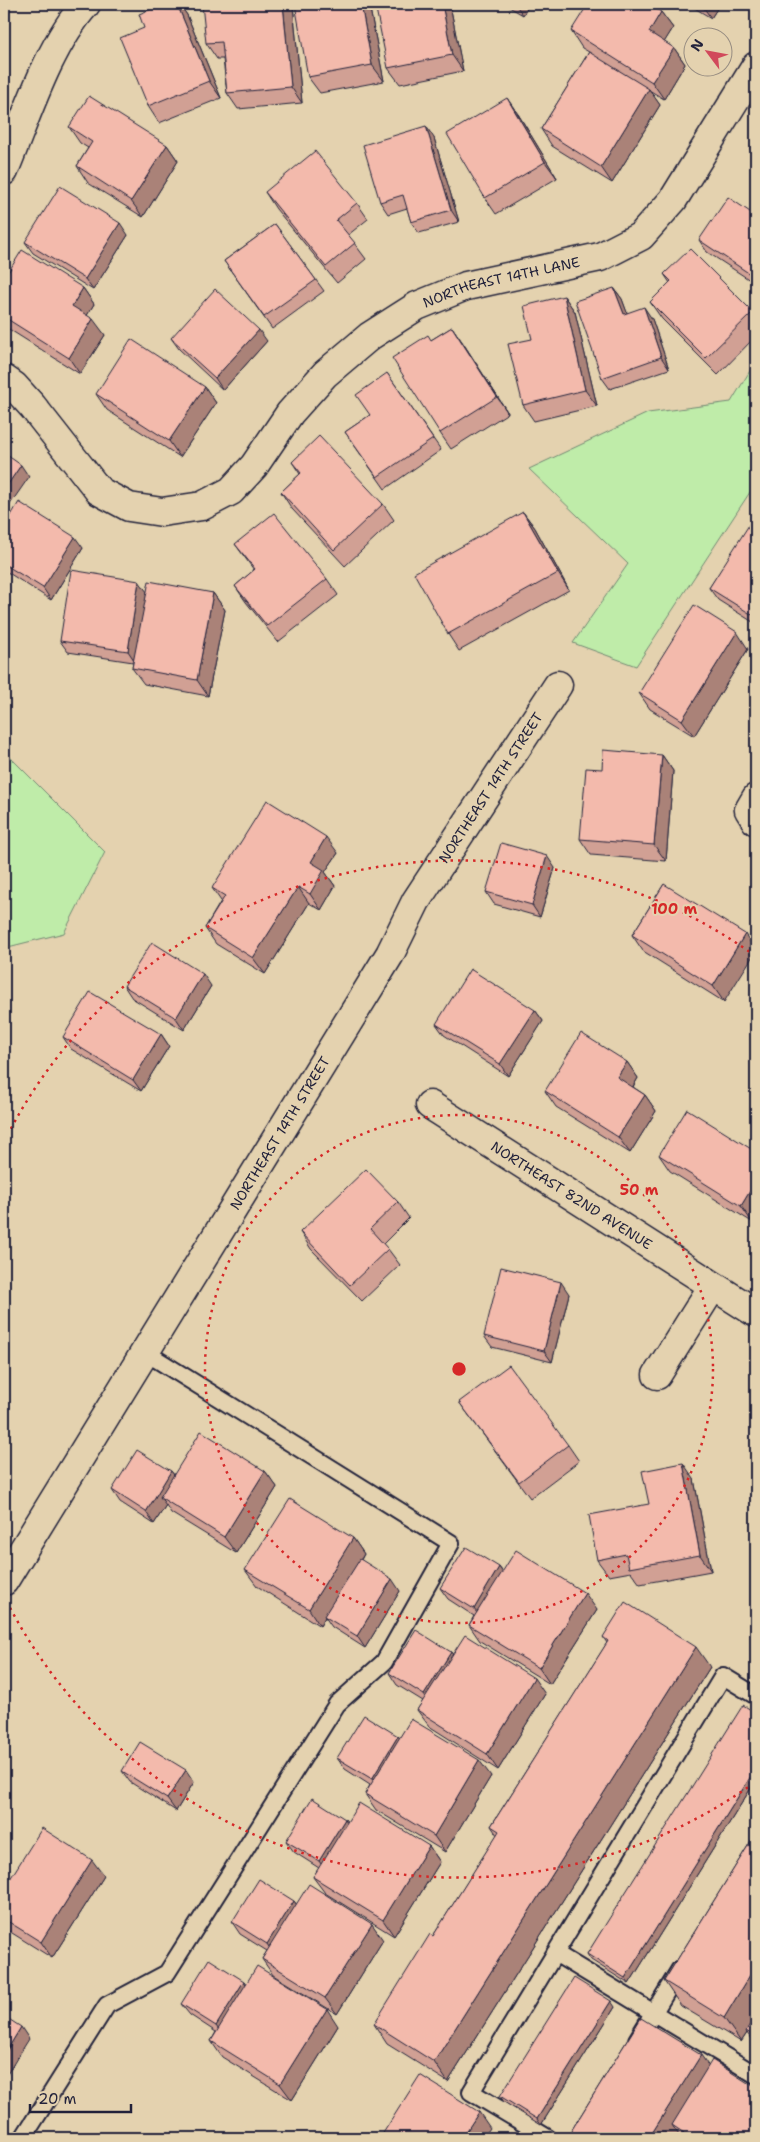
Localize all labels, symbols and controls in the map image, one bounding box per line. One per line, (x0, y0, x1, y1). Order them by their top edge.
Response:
north arrow (682, 28, 732, 78)
text: N (686, 36, 708, 55)
street label: NORTHEAST 14TH LANE (420, 253, 582, 312)
street label: NORTHEAST 14TH STREET (434, 709, 547, 866)
text: 100 m (651, 899, 697, 919)
street label: NORTHEAST 14TH STREET (226, 1053, 334, 1213)
street label: NORTHEAST 82ND AVENUE (488, 1137, 656, 1254)
text: 50 m (620, 1180, 659, 1200)
centre of rings (450, 1360, 468, 1378)
scale bar (30, 2082, 131, 2114)
text: 20 m (38, 2089, 77, 2109)

